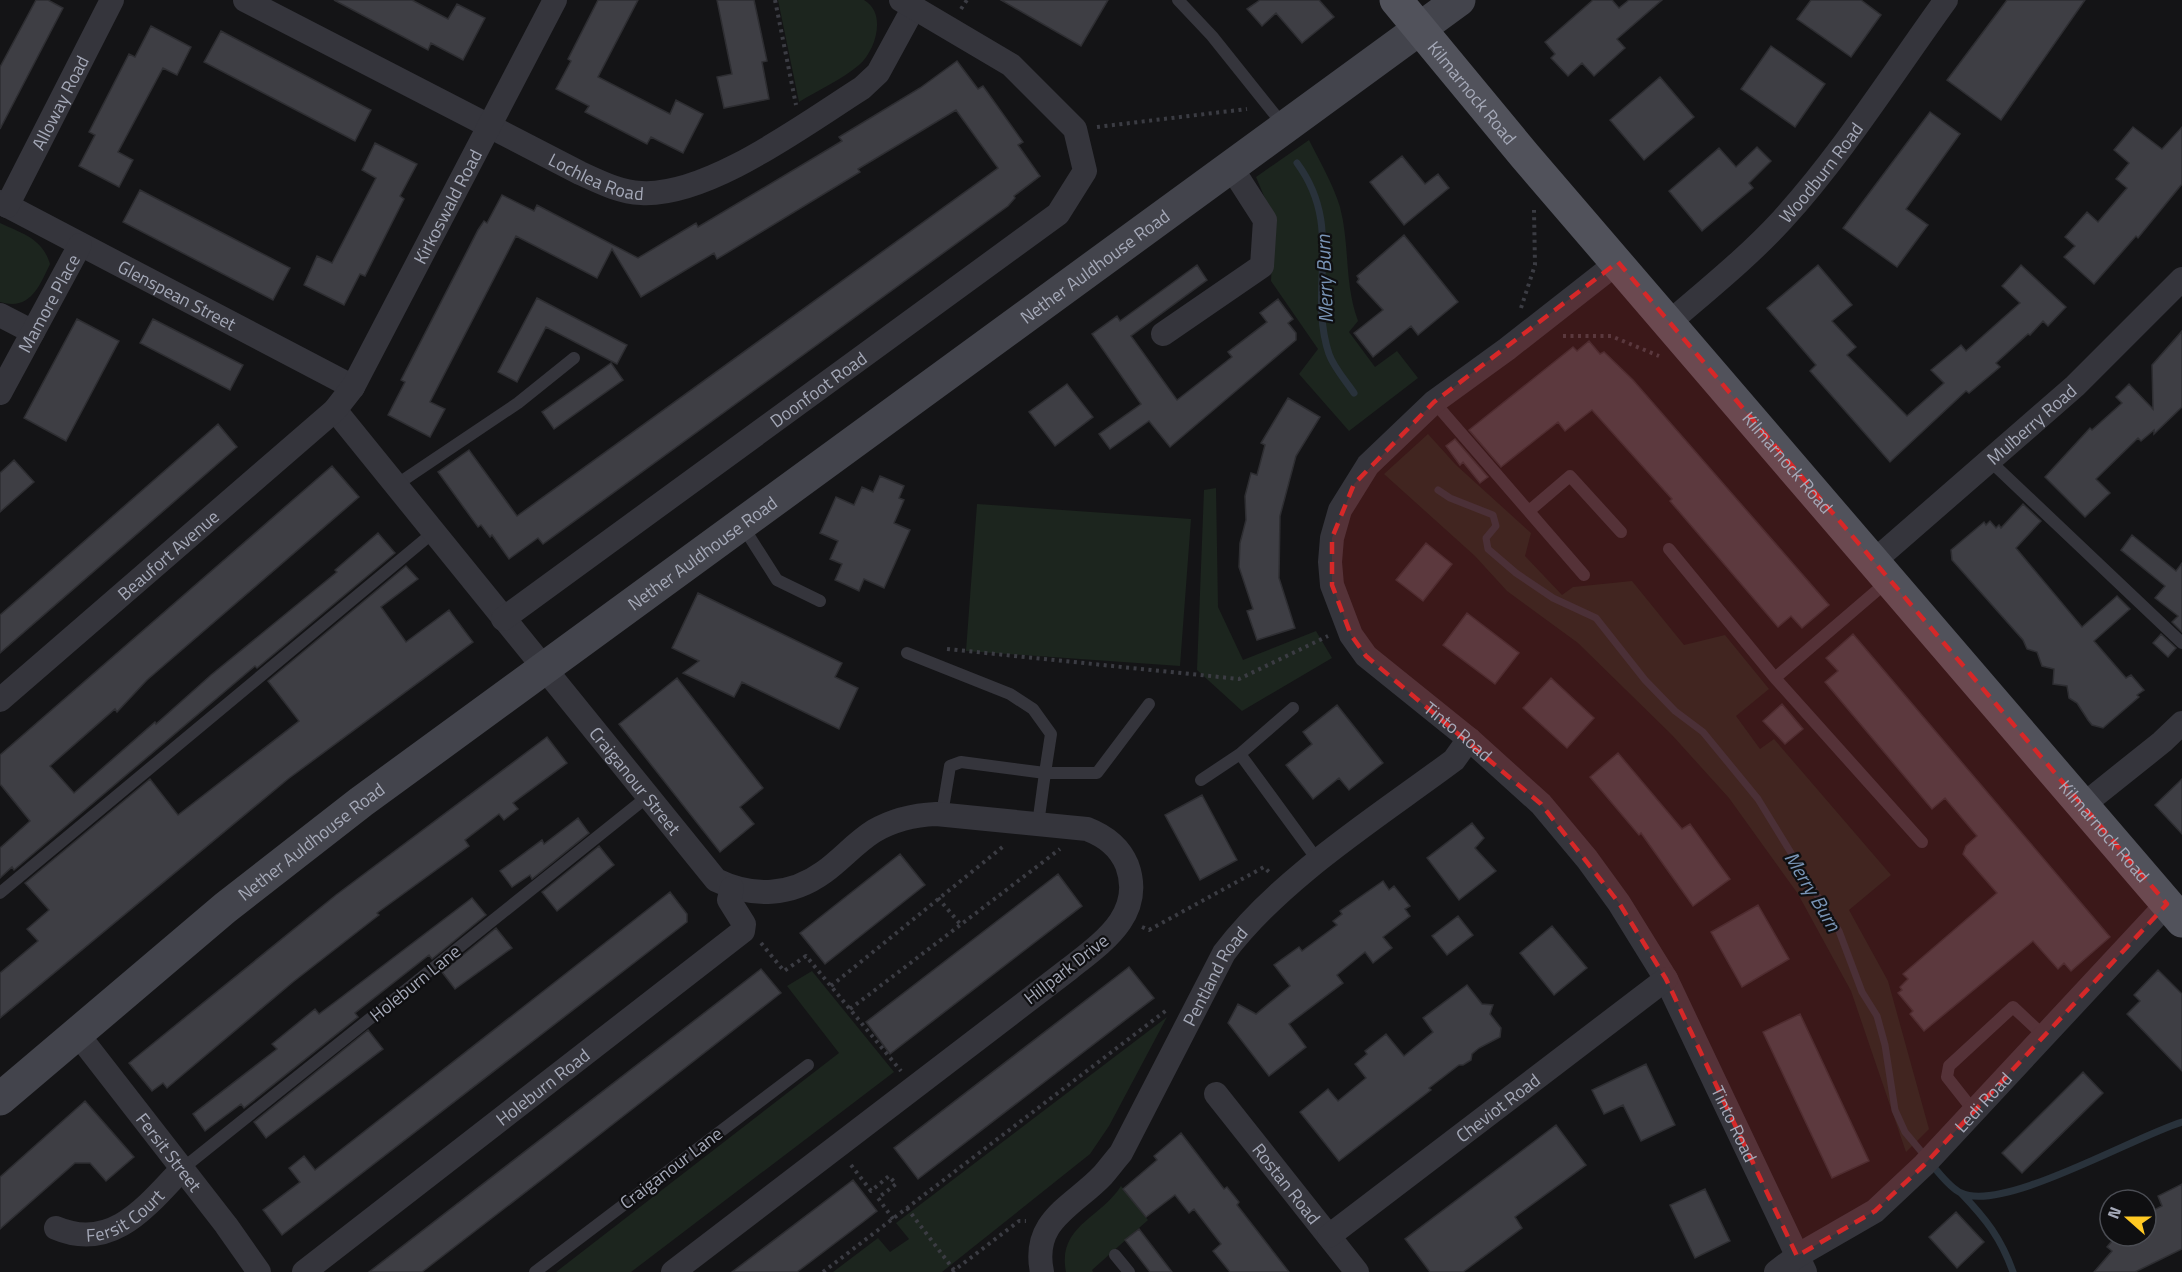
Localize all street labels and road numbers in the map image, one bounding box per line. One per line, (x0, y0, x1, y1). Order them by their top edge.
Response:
street label: Kilmarnock Road (1421, 35, 1523, 150)
street label: Alloway Road (24, 51, 95, 155)
street label: Woodburn Road (1772, 116, 1869, 229)
street label: Kirkoswald Road (406, 144, 488, 269)
street label: Lochlea Road (544, 146, 645, 207)
street label: Nether Auldhouse Road (1014, 202, 1175, 330)
street label: Mamore Place (11, 249, 86, 357)
street label: Glenspean Street (113, 253, 242, 337)
street label: Doonfoot Road (764, 344, 872, 434)
street label: Mulberry Road (1980, 377, 2082, 471)
street label: Kilmarnock Road (1736, 405, 1840, 519)
street label: Nether Auldhouse Road (622, 489, 783, 617)
street label: Beaufort Avenue (111, 503, 225, 606)
street label: Tinto Road (1418, 694, 1499, 768)
street label: Craiganour Street (583, 721, 688, 841)
street label: Kilmarnock Road (2053, 774, 2156, 888)
street label: Nether Auldhouse Road (232, 776, 390, 907)
street label: Pentland Road (1175, 920, 1254, 1030)
street label: Hillpark Drive (1018, 927, 1114, 1011)
street label: Holeburn Lane (364, 938, 466, 1028)
street label: Holeburn Road (490, 1041, 595, 1132)
street label: Ledi Road (1948, 1065, 2018, 1138)
street label: Cheviot Road (1450, 1066, 1545, 1148)
street label: Tinto Road (1705, 1081, 1764, 1166)
street label: Fersit Street (130, 1107, 209, 1198)
street label: Craiganour Lane (614, 1120, 728, 1216)
street label: Rostan Road (1246, 1137, 1327, 1230)
street label: Fersit Court (85, 1182, 171, 1248)

